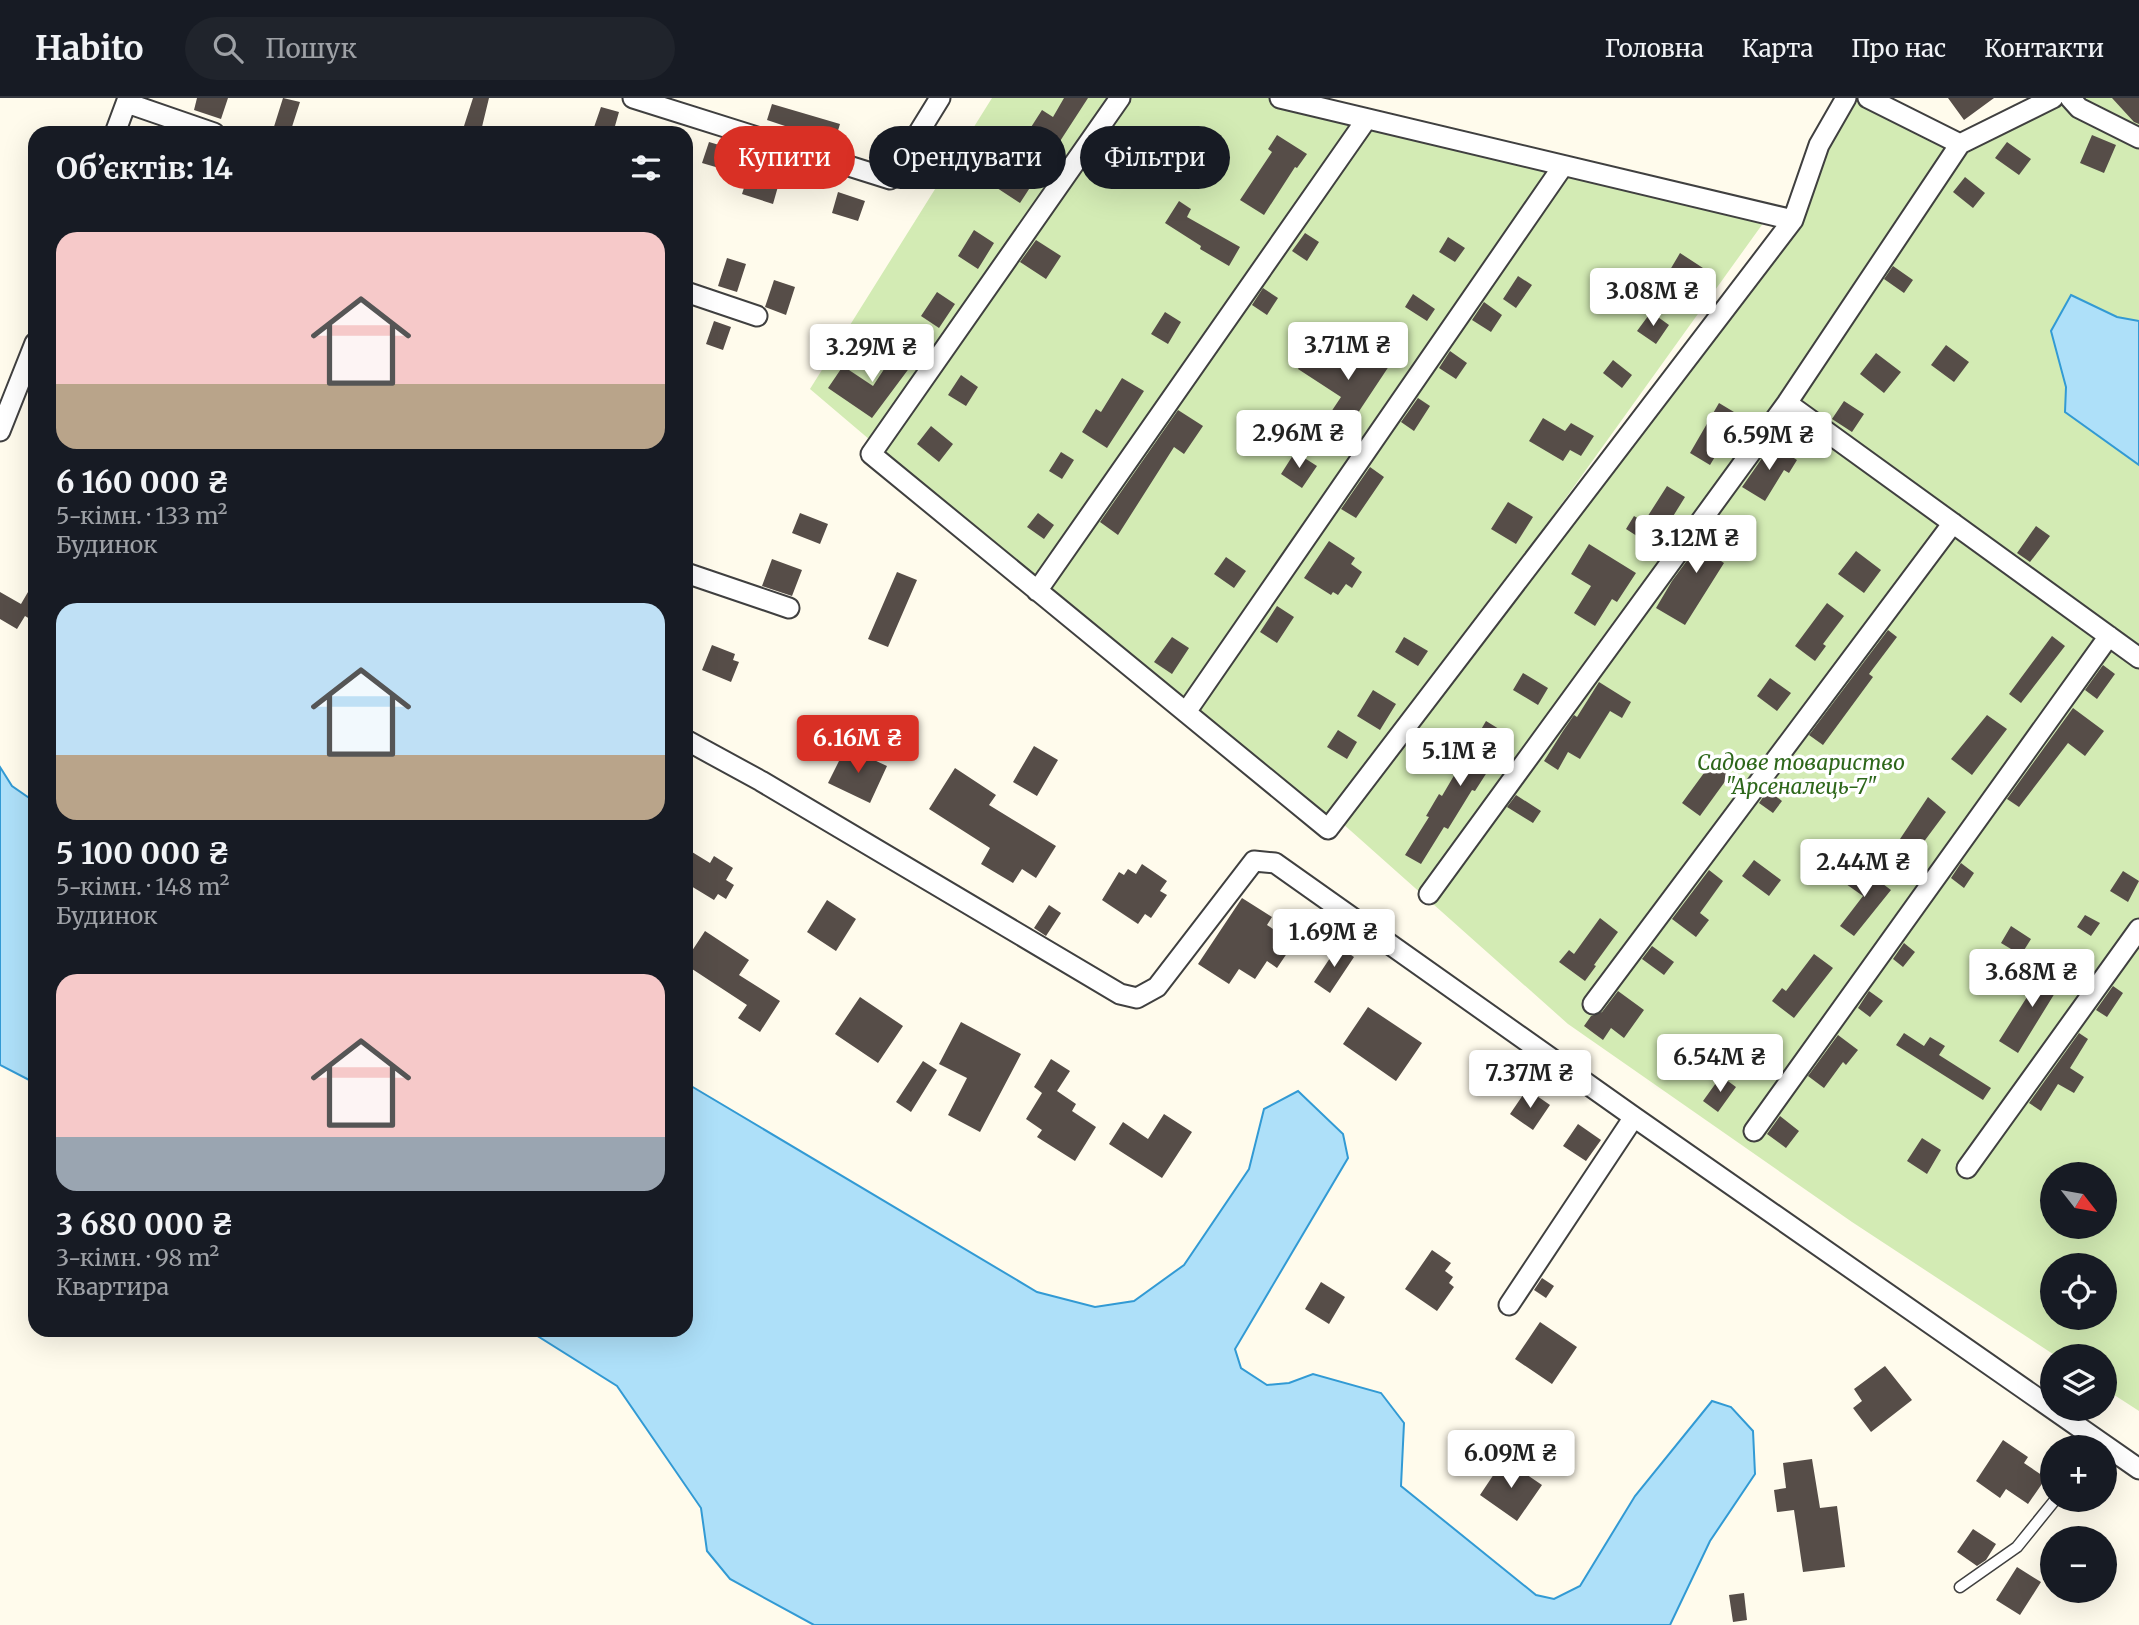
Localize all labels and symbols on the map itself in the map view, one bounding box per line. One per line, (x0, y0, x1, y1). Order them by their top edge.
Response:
pin: 3.08M ₴ (1588, 268, 1718, 328)
pin: 3.71M ₴ (1283, 322, 1413, 382)
pin: 3.29M ₴ (807, 324, 937, 384)
pin: 2.96M ₴ (1234, 410, 1364, 470)
pin: 6.59M ₴ (1704, 412, 1834, 472)
pin: 3.12M ₴ (1631, 516, 1761, 575)
pin: 6.16M ₴ (793, 716, 923, 775)
pin: 5.1M ₴ (1403, 728, 1517, 788)
park label: Садове товариство "Арсеналець-7" (1697, 749, 1905, 800)
pin: 2.44M ₴ (1799, 840, 1929, 899)
pin: 1.69M ₴ (1269, 910, 1399, 969)
pin: 3.68M ₴ (1967, 950, 2097, 1009)
pin: 6.54M ₴ (1655, 1034, 1785, 1094)
pin: 7.37M ₴ (1465, 1051, 1595, 1110)
north arrow (2040, 1162, 2118, 1239)
pin: 6.09M ₴ (1446, 1430, 1576, 1490)

